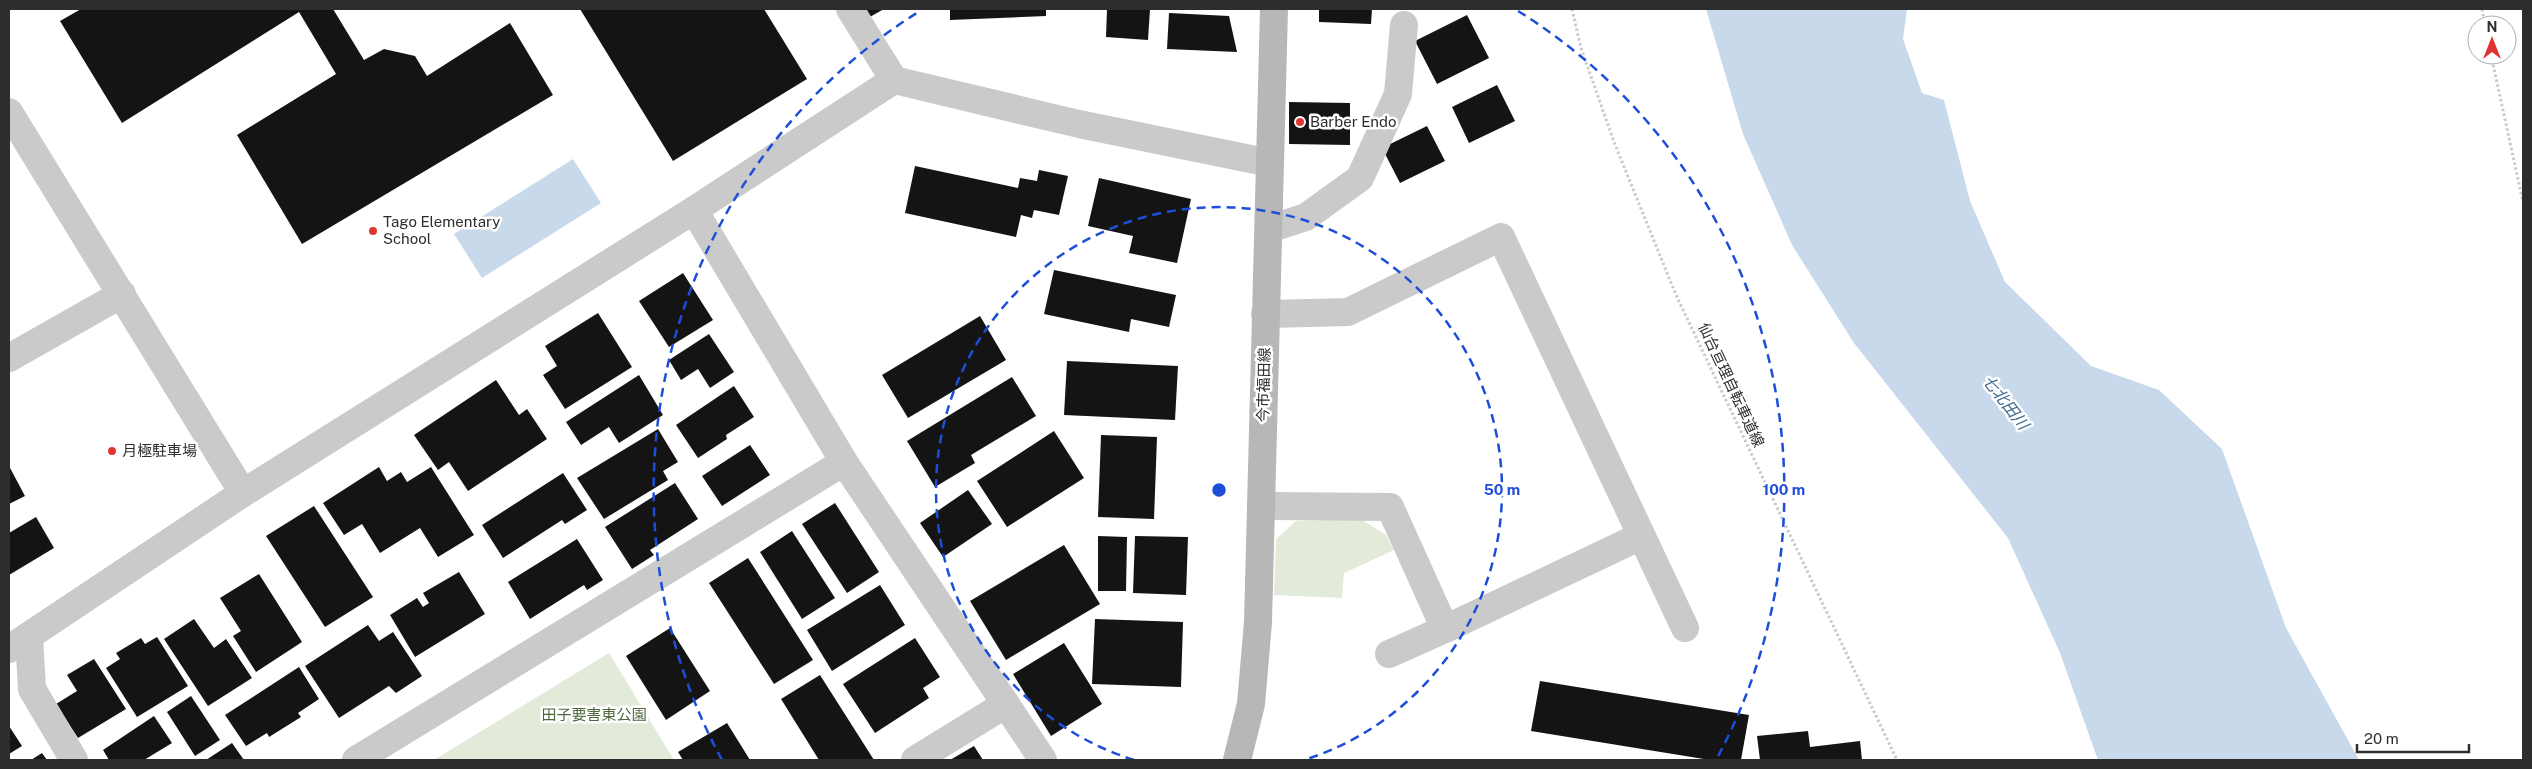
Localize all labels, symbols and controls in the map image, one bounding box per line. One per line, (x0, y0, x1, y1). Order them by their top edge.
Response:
north arrow (2467, 15, 2517, 65)
text: N (2487, 19, 2497, 35)
place label: Barber Endo (1310, 113, 1396, 130)
marker: Barber Endo (1294, 116, 1306, 128)
place label: Tago Elementary School (383, 213, 500, 247)
marker: Tago Elementary School (367, 225, 379, 237)
street label: 仙台亘理自転車道線 (1695, 320, 1768, 450)
street label: 今市福田線 (1254, 347, 1273, 423)
water label: 七北田川 (1978, 371, 2034, 435)
place label: 月極駐車場 (122, 442, 197, 459)
marker: 月極駐車場 (106, 445, 118, 457)
centre of rings (1210, 481, 1228, 499)
text: 50 m (1484, 481, 1520, 498)
text: 100 m (1763, 481, 1805, 498)
park label: 田子要害東公園 (541, 706, 647, 723)
scale bar (2357, 722, 2470, 754)
text: 20 m (2364, 730, 2399, 747)

